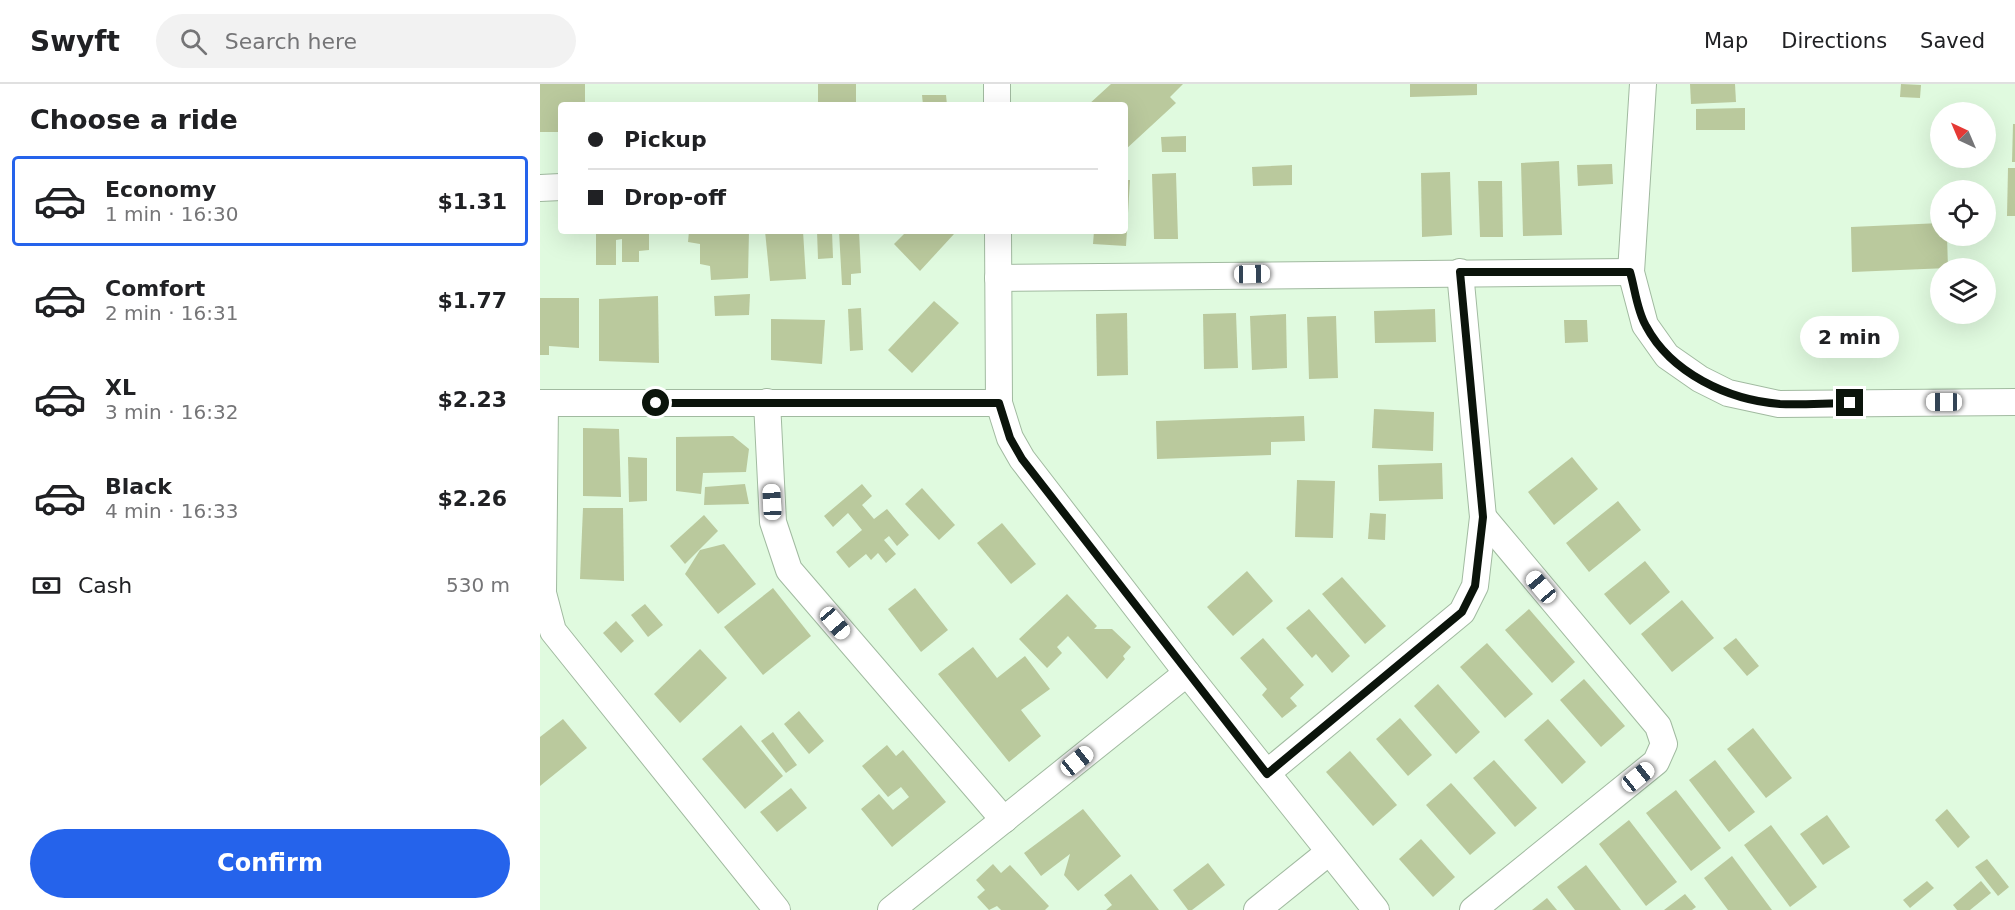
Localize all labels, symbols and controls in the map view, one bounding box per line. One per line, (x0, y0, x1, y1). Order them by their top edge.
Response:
search box (156, 14, 576, 68)
text: Swyft (30, 25, 120, 58)
icon: search (177, 25, 210, 58)
text: Search here (225, 29, 357, 54)
text: Map (1704, 29, 1748, 53)
text: Directions (1781, 29, 1887, 53)
text: Saved (1920, 29, 1985, 53)
north arrow (1930, 102, 1996, 168)
map controls (1930, 102, 1996, 324)
text: Choose a ride (30, 104, 238, 135)
text: Pickup (624, 127, 707, 152)
icon: car (33, 174, 87, 228)
text: Economy (105, 177, 216, 202)
button: locate (1930, 180, 1996, 246)
text: Drop-off (624, 185, 726, 210)
text: $1.31 (437, 189, 507, 214)
text: 1 min · 16:30 (105, 202, 239, 226)
button: layers (1930, 258, 1996, 324)
car (1234, 265, 1270, 283)
icon: car (33, 273, 87, 327)
text: Comfort (105, 276, 205, 301)
text: $1.77 (437, 288, 507, 313)
text: 2 min · 16:31 (105, 301, 239, 325)
callout: 2 min (1800, 316, 1900, 358)
text: 2 min (1818, 325, 1881, 349)
icon: car (33, 372, 87, 426)
text: XL (105, 375, 136, 400)
text: $2.23 (437, 387, 507, 412)
route start (642, 389, 669, 416)
route end (1836, 389, 1863, 416)
car (1926, 393, 1962, 411)
text: 3 min · 16:32 (105, 400, 239, 424)
icon: car (33, 471, 87, 525)
text: Black (105, 474, 172, 499)
car (762, 484, 782, 520)
text: $2.26 (437, 486, 507, 511)
text: 4 min · 16:33 (105, 499, 239, 523)
car (1523, 567, 1559, 607)
icon: cash (30, 569, 63, 602)
text: Cash (78, 573, 132, 598)
text: 530 m (446, 573, 510, 597)
car (817, 603, 853, 643)
car (1057, 743, 1097, 779)
car (1618, 759, 1658, 795)
button: Confirm (30, 829, 510, 898)

